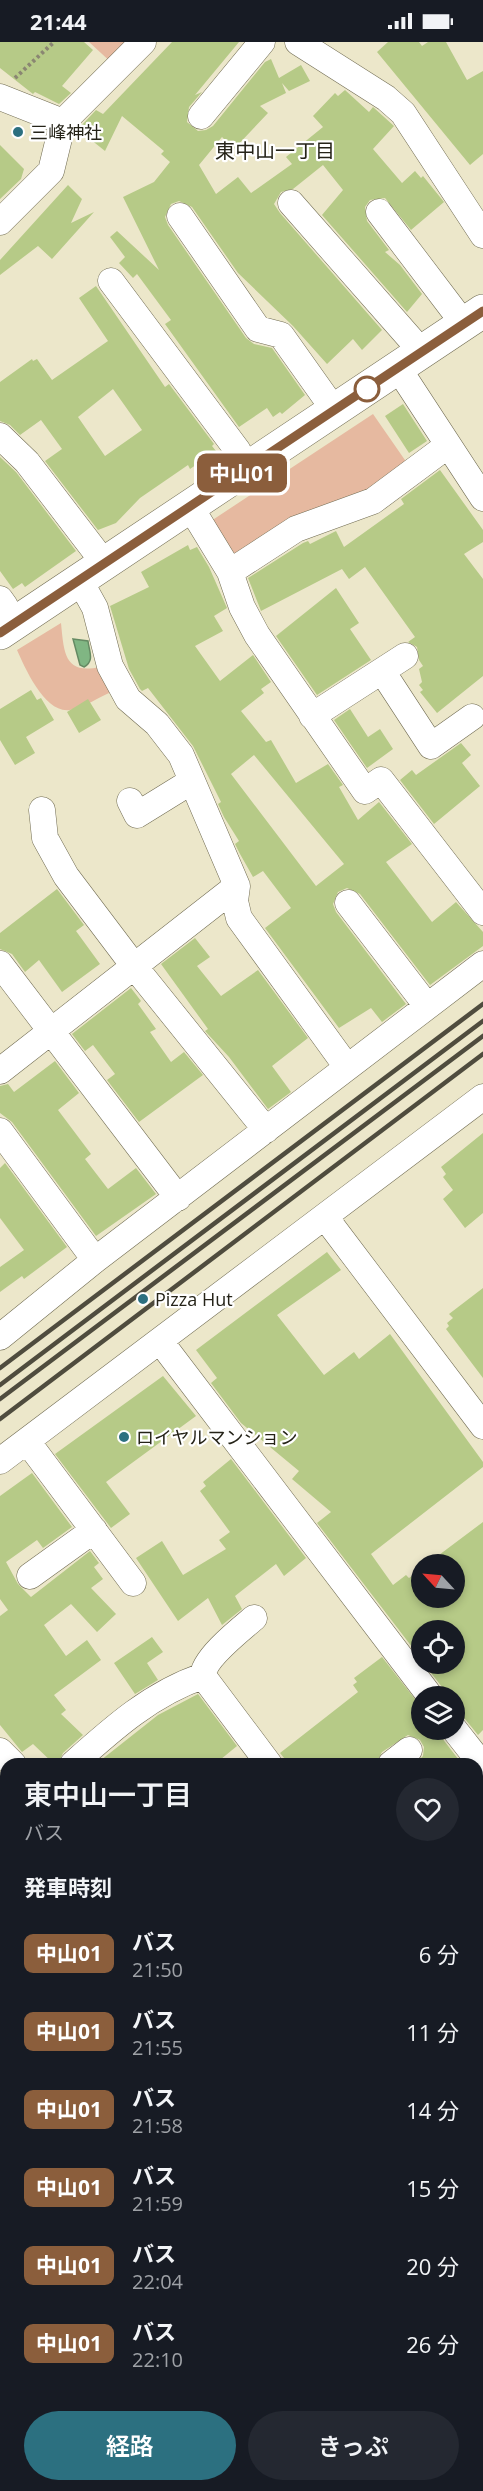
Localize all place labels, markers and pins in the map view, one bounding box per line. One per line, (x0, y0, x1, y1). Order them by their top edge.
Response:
place label: 三峰神社 (30, 120, 102, 144)
marker: 三峰神社 (11, 125, 25, 139)
unlabelled marker (354, 376, 380, 402)
place label: Pizza Hut (155, 1287, 233, 1311)
marker: Pizza Hut (136, 1292, 150, 1306)
place label: ロイヤルマンション (136, 1425, 297, 1449)
marker: ロイヤルマンション (117, 1430, 131, 1444)

